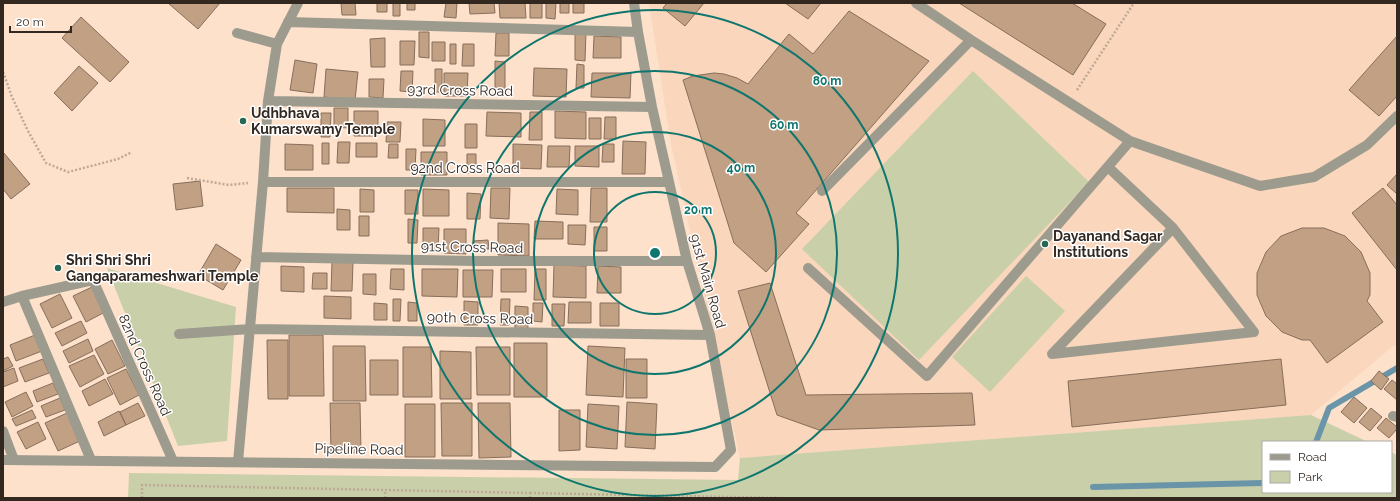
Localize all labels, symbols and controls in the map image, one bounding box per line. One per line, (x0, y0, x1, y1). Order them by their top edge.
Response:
scale bar (10, 8, 71, 34)
text: 20 m (16, 15, 44, 29)
text: 80 m (813, 74, 841, 88)
street label: 93rd Cross Road (407, 81, 513, 99)
place label: Udhbhava Kumarswamy Temple (251, 105, 396, 137)
marker: Udhbhava Kumarswamy Temple (238, 116, 248, 126)
text: 60 m (770, 118, 798, 132)
street label: 92nd Cross Road (410, 160, 520, 176)
text: 40 m (727, 161, 755, 175)
text: 20 m (684, 203, 712, 217)
place label: Dayanand Sagar Institutions (1053, 228, 1163, 260)
street label: 91st Main Road (687, 232, 729, 330)
street label: 91st Cross Road (421, 238, 523, 256)
marker: Dayanand Sagar Institutions (1040, 239, 1050, 249)
centre of rings (648, 246, 662, 260)
place label: Shri Shri Shri Gangaparameshwari Temple (66, 252, 259, 284)
marker: Shri Shri Shri Gangaparameshwari Temple (53, 263, 63, 273)
street label: 90th Cross Road (427, 309, 533, 327)
street label: 82nd Cross Road (115, 312, 175, 418)
street label: Pipeline Road (314, 440, 404, 458)
legend (1262, 441, 1392, 493)
text: Road (1298, 450, 1327, 464)
text: Park (1298, 470, 1323, 484)

